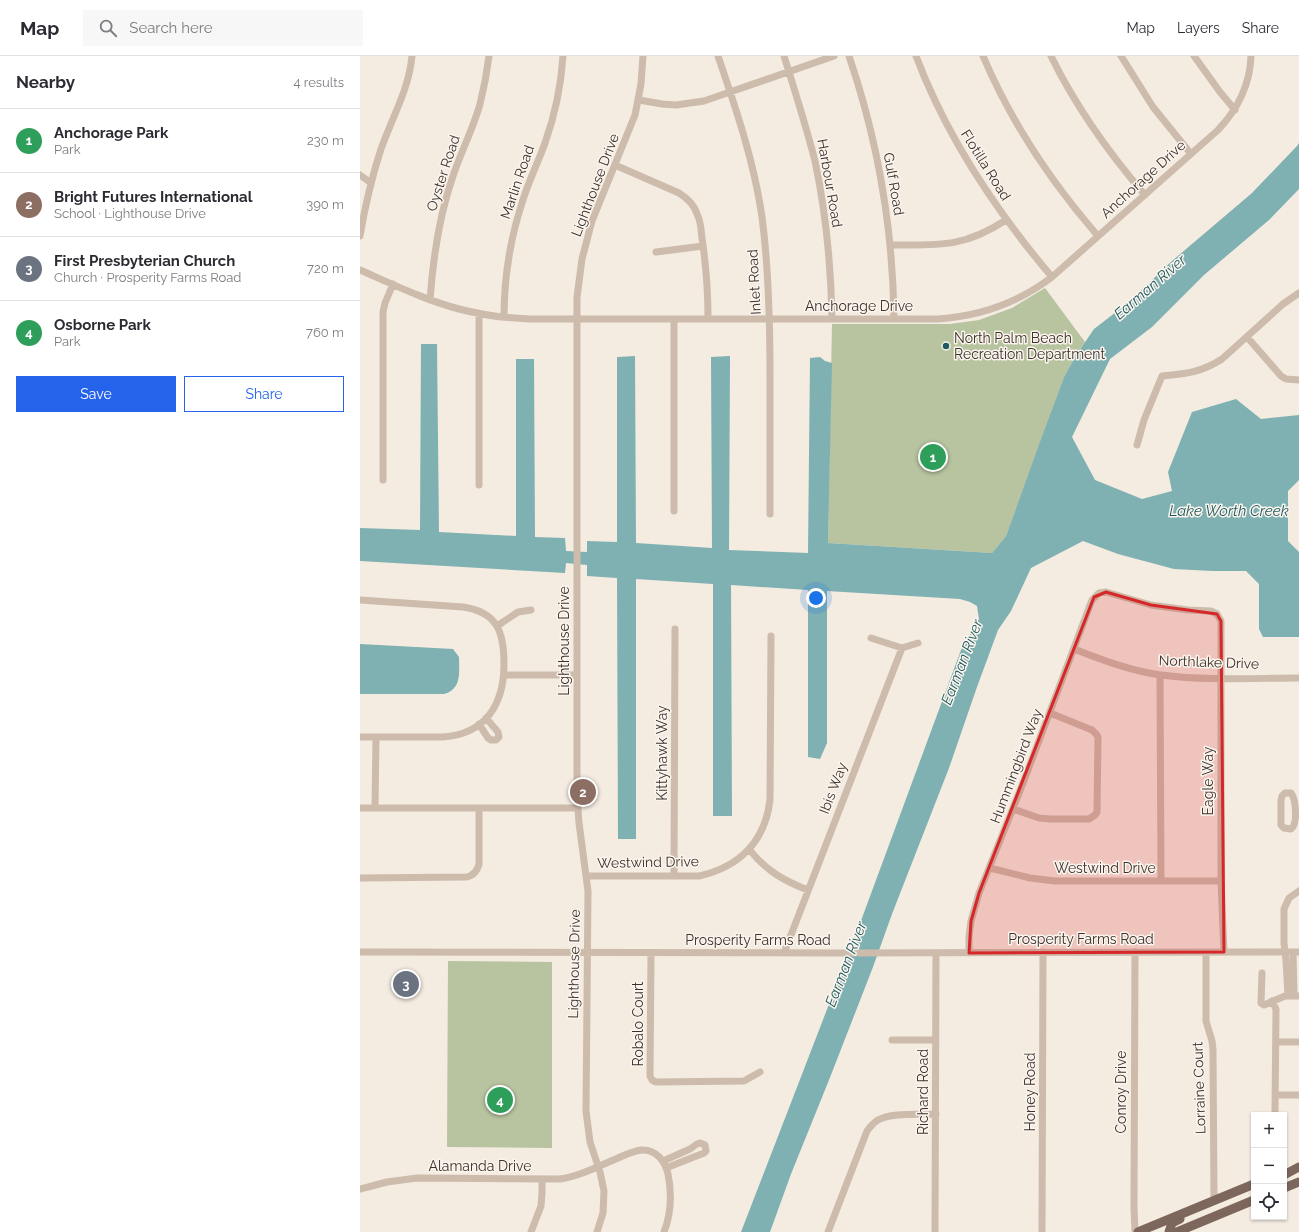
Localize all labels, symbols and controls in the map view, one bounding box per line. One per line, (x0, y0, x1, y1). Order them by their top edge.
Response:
search box (83, 10, 363, 46)
text: Map (20, 17, 59, 39)
icon: search (97, 17, 119, 39)
text: Search here (129, 19, 213, 37)
text: Map (1127, 20, 1155, 36)
text: Layers (1177, 20, 1220, 36)
text: Share (1242, 20, 1279, 36)
text: Nearby (16, 72, 75, 92)
text: 4 results (293, 75, 344, 90)
text: Anchorage Park (54, 124, 168, 142)
street label: Flotilla Road (958, 127, 1014, 203)
street label: Lighthouse Drive (568, 131, 622, 239)
text: 1 (26, 133, 32, 148)
text: 230 m (307, 133, 344, 148)
street label: Oyster Road (423, 133, 463, 213)
street label: Harbour Road (814, 137, 846, 229)
street label: Anchorage Drive (1097, 137, 1189, 221)
text: Park (54, 142, 81, 157)
street label: Marlin Road (497, 143, 537, 221)
street label: Gulf Road (881, 151, 907, 217)
text: Bright Futures International (54, 188, 252, 206)
text: 2 (25, 197, 33, 212)
text: 390 m (306, 197, 344, 212)
text: School · Lighthouse Drive (54, 206, 206, 221)
street label: Inlet Road (744, 249, 764, 315)
water label: Earman River (1110, 250, 1190, 323)
text: First Presbyterian Church (54, 252, 235, 270)
text: 3 (25, 261, 33, 276)
text: 720 m (307, 261, 344, 276)
text: Church · Prosperity Farms Road (54, 270, 241, 285)
street label: Anchorage Drive (805, 298, 913, 314)
text: Osborne Park (54, 316, 151, 334)
text: 4 (25, 325, 33, 340)
text: 760 m (306, 325, 344, 340)
place label: North Palm Beach Recreation Department (954, 330, 1105, 362)
text: Park (54, 334, 81, 349)
marker: North Palm Beach Recreation Department (941, 341, 951, 351)
button: Save (16, 376, 176, 412)
button: Share (184, 376, 344, 412)
pin: 1 (920, 442, 946, 472)
water label: Lake Worth Creek (1169, 502, 1289, 520)
street label: Lighthouse Drive (556, 586, 572, 696)
your location (806, 588, 826, 608)
water label: Earman River (938, 616, 987, 707)
street label: Northlake Drive (1159, 652, 1259, 672)
street label: Kittyhawk Way (654, 705, 670, 801)
street label: Hummingbird Way (987, 706, 1045, 826)
street label: Eagle Way (1200, 746, 1216, 815)
street label: Ibis Way (816, 760, 850, 816)
pin: 2 (570, 777, 596, 807)
street label: Westwind Drive (597, 853, 699, 871)
street label: Westwind Drive (1054, 860, 1156, 876)
street label: Lighthouse Drive (565, 909, 583, 1019)
water label: Earman River (822, 918, 871, 1009)
street label: Prosperity Farms Road (1008, 931, 1154, 947)
street label: Prosperity Farms Road (685, 932, 831, 948)
pin: 3 (393, 969, 419, 999)
street label: Robalo Court (630, 981, 646, 1067)
street label: Lorraine Court (1189, 1041, 1209, 1135)
street label: Richard Road (915, 1049, 931, 1135)
street label: Conroy Drive (1113, 1050, 1129, 1134)
street label: Honey Road (1022, 1052, 1038, 1132)
pin: 4 (487, 1085, 513, 1115)
map controls (1251, 1112, 1287, 1220)
button: + (1251, 1112, 1287, 1148)
button: − (1251, 1148, 1287, 1184)
street label: Alamanda Drive (429, 1158, 531, 1174)
button: locate (1251, 1184, 1287, 1220)

